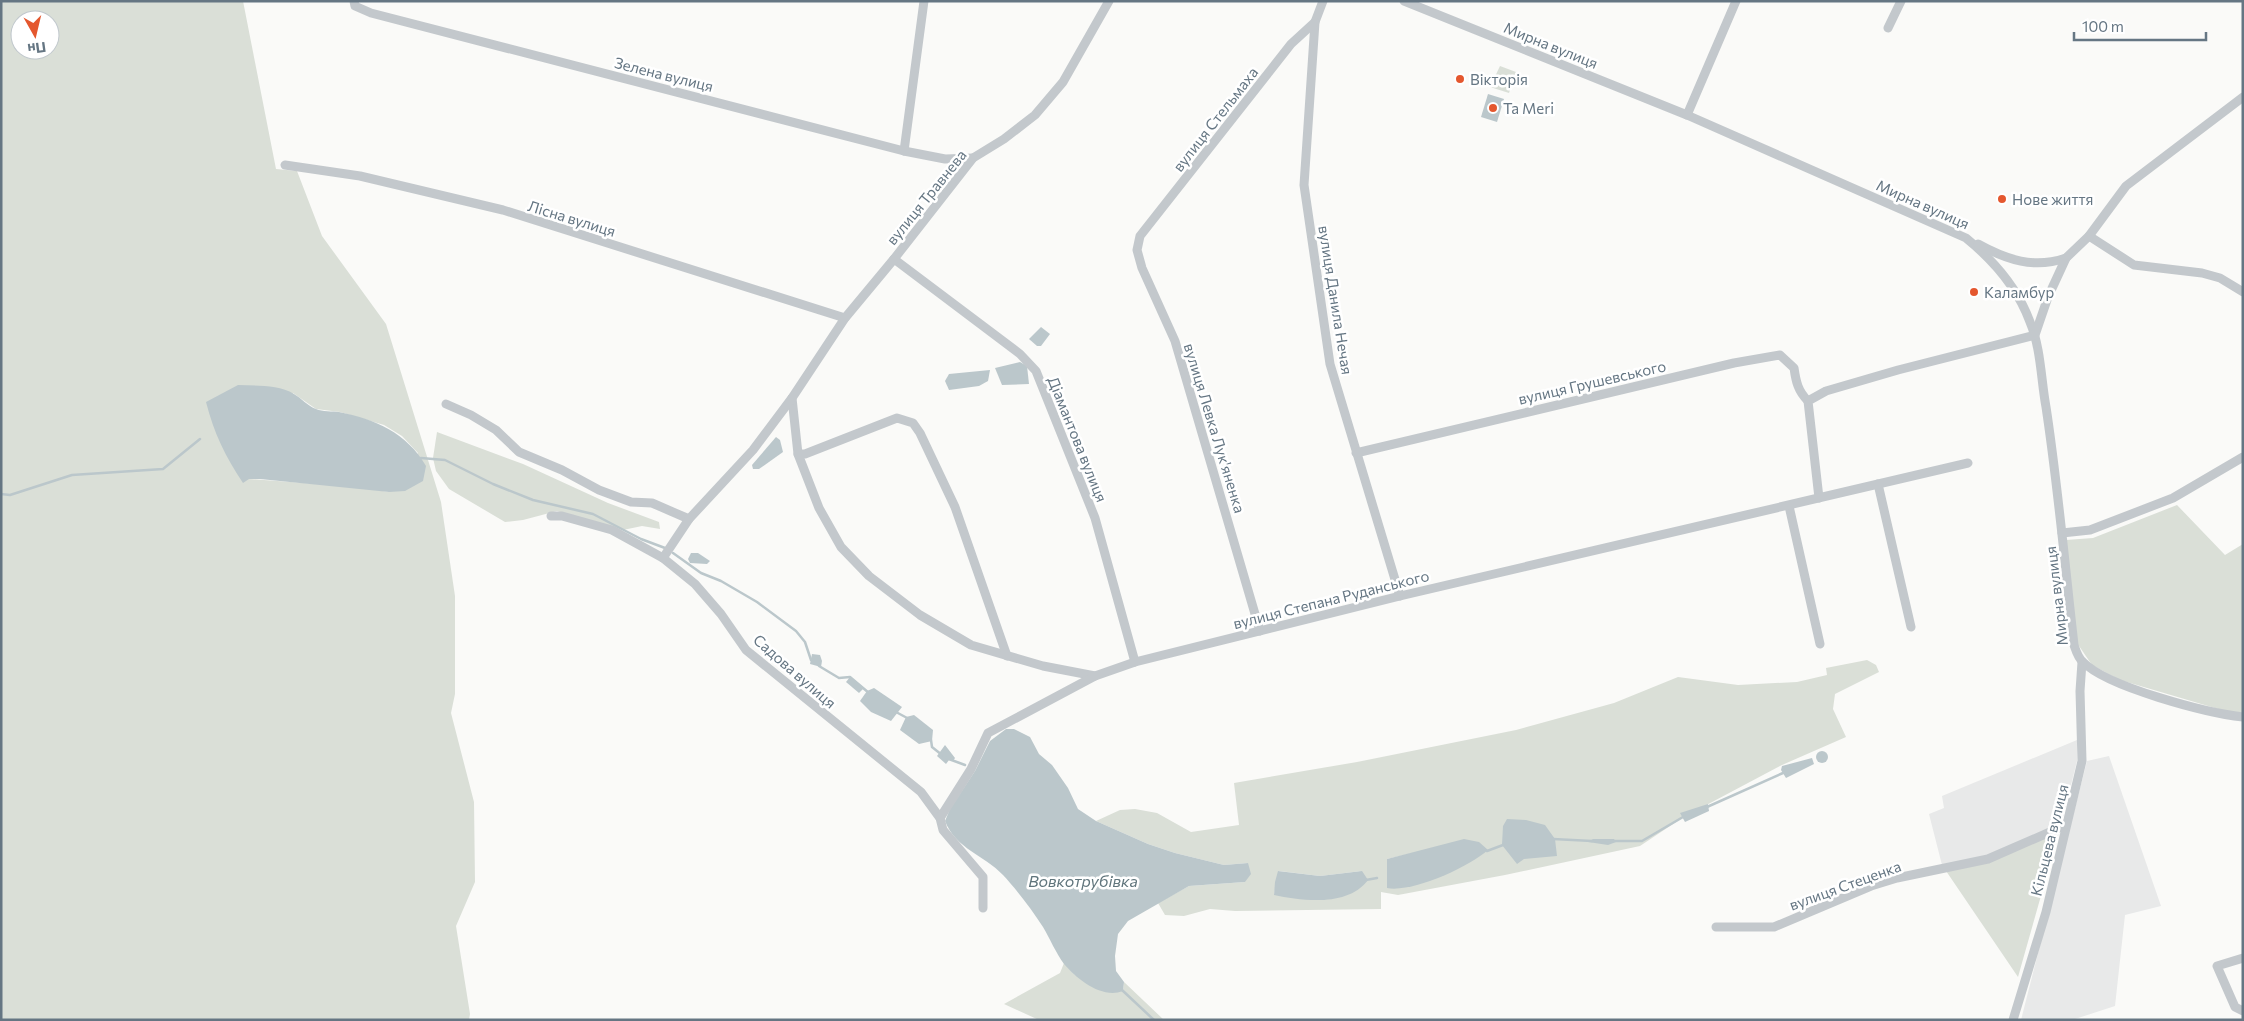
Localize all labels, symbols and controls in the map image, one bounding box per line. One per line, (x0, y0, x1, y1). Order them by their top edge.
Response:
north arrow (10, 10, 60, 60)
scale bar (2074, 10, 2206, 42)
text: 100 m (2082, 17, 2124, 35)
street label: Мирна вулиця (1501, 18, 1601, 72)
text: Пн (27, 39, 47, 58)
street label: Зелена вулиця (613, 53, 715, 95)
street label: вулиця Стельмаха (1169, 63, 1261, 175)
place label: Вікторія (1470, 70, 1528, 88)
marker: Вікторія (1454, 73, 1466, 85)
place label: Ta Meri (1503, 99, 1554, 117)
marker: Ta Meri (1487, 102, 1499, 114)
street label: вулиця Травнева (882, 146, 970, 248)
street label: Мирна вулиця (1874, 175, 1972, 233)
place label: Нове життя (2012, 190, 2093, 208)
marker: Нове життя (1996, 193, 2008, 205)
street label: Лісна вулиця (526, 196, 618, 240)
street label: вулиця Данила Нечая (1315, 224, 1357, 376)
place label: Каламбур (1984, 283, 2054, 301)
marker: Каламбур (1968, 286, 1980, 298)
street label: вулиця Левка Лук'яненка (1181, 341, 1249, 515)
street label: вулиця Грушевського (1516, 356, 1668, 408)
street label: Діамантова вулиця (1045, 374, 1111, 504)
street label: Мирна вулиця (2041, 545, 2071, 647)
street label: вулиця Степана Руданського (1231, 566, 1431, 632)
street label: Садова вулиця (750, 630, 840, 712)
street label: Кільцева вулиця (2026, 782, 2072, 898)
street label: вулиця Стеценка (1787, 856, 1903, 914)
water label: Вовкотрубівка (1028, 871, 1138, 890)

